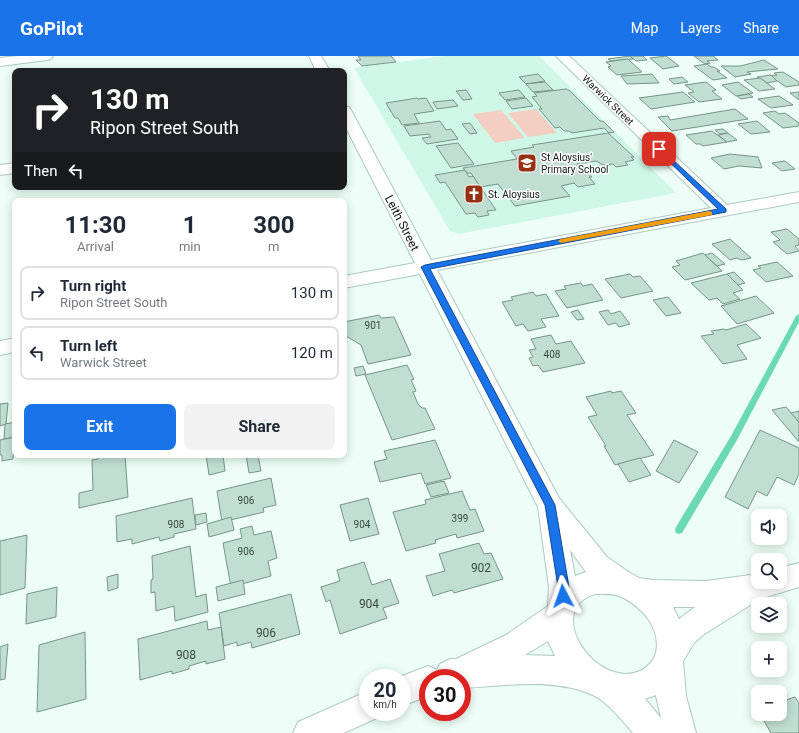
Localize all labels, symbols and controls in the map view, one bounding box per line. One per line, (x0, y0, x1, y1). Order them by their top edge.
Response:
text: GoPilot (20, 17, 83, 40)
text: Map (631, 20, 658, 36)
text: Layers (680, 20, 721, 36)
text: Share (743, 20, 779, 36)
street label: Warwick Street (580, 73, 636, 127)
text: 130 m (90, 83, 169, 116)
icon: right (24, 84, 76, 136)
text: Ripon Street South (90, 117, 239, 138)
pin (642, 132, 676, 166)
icon: arrive (648, 138, 670, 160)
school or university icon: St Aloysius' Primary School (516, 152, 538, 174)
place label: St Aloysius' Primary School (541, 152, 609, 175)
icon: left (65, 160, 87, 182)
text: Then (24, 162, 57, 180)
church icon: St. Aloysius (463, 183, 485, 205)
place label: St. Aloysius (488, 189, 540, 200)
street label: Leith Street (382, 193, 422, 253)
text: 11:30 (65, 211, 126, 239)
text: 1 (183, 211, 197, 239)
text: 300 (253, 211, 294, 239)
text: Arrival (77, 239, 114, 254)
text: min (179, 239, 201, 254)
text: m (268, 239, 280, 254)
text: Turn right (60, 277, 126, 295)
icon: right (26, 282, 48, 304)
text: 130 m (291, 284, 333, 302)
text: Ripon Street South (60, 295, 168, 310)
house number: 901 (365, 320, 381, 331)
text: Turn left (60, 337, 117, 355)
icon: left (26, 342, 48, 364)
text: 120 m (291, 344, 333, 362)
house number: 408 (544, 349, 561, 360)
text: Warwick Street (60, 355, 147, 370)
button: Exit (24, 404, 176, 450)
button: Share (184, 404, 335, 450)
house number: 906 (238, 495, 255, 506)
map controls (751, 509, 787, 721)
button: sound (751, 509, 787, 545)
house number: 399 (452, 513, 468, 524)
house number: 908 (168, 519, 185, 530)
house number: 904 (354, 519, 371, 530)
house number: 906 (238, 546, 255, 557)
button: search (751, 553, 787, 589)
house number: 902 (471, 561, 491, 575)
position arrow (542, 575, 584, 617)
house number: 904 (359, 597, 379, 611)
button: layers (751, 597, 787, 633)
house number: 906 (256, 626, 276, 640)
button: + (751, 641, 787, 677)
house number: 908 (176, 648, 196, 662)
speed limit sign: 30 (419, 669, 471, 721)
text: 20 (374, 678, 396, 702)
button: − (751, 685, 787, 721)
text: km/h (373, 699, 397, 710)

